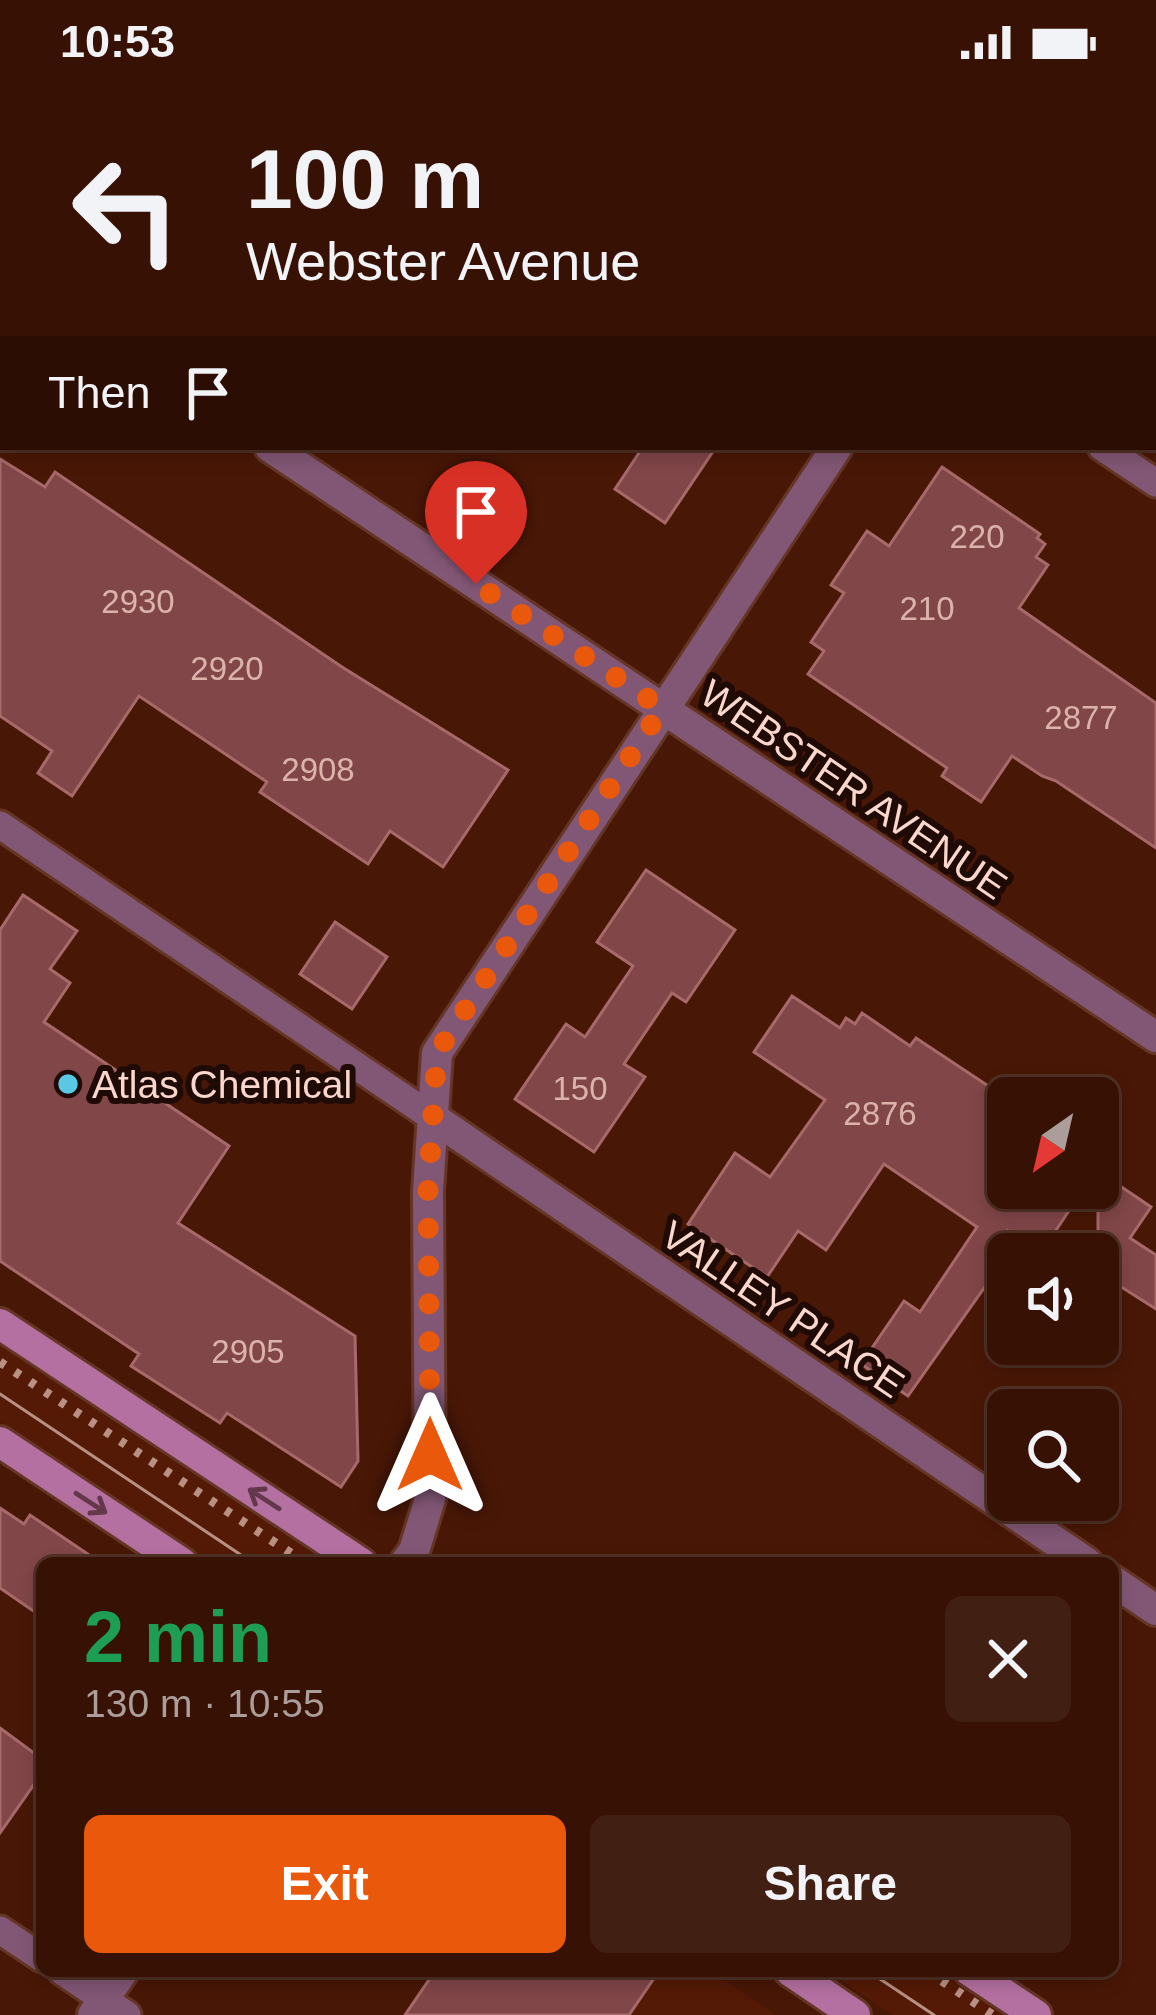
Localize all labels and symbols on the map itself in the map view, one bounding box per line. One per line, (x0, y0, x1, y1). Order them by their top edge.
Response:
pin (425, 461, 527, 584)
house number: 220 (949, 518, 1005, 555)
house number: 2930 (101, 583, 175, 620)
house number: 210 (899, 590, 955, 627)
house number: 2920 (190, 650, 264, 687)
street label: WEBSTER AVENUE (693, 671, 1015, 908)
house number: 2877 (1044, 699, 1118, 736)
house number: 2908 (281, 751, 355, 788)
place label: Atlas Chemical (92, 1063, 352, 1106)
house number: 150 (552, 1070, 608, 1107)
marker: Atlas Chemical (55, 1071, 81, 1097)
north arrow (987, 1077, 1119, 1209)
house number: 2876 (843, 1095, 917, 1132)
street label: VALLEY PLACE (654, 1213, 912, 1406)
house number: 2905 (211, 1333, 285, 1370)
position arrow (367, 1392, 493, 1518)
one-way arrow (247, 1486, 281, 1511)
one-way arrow (74, 1490, 108, 1515)

